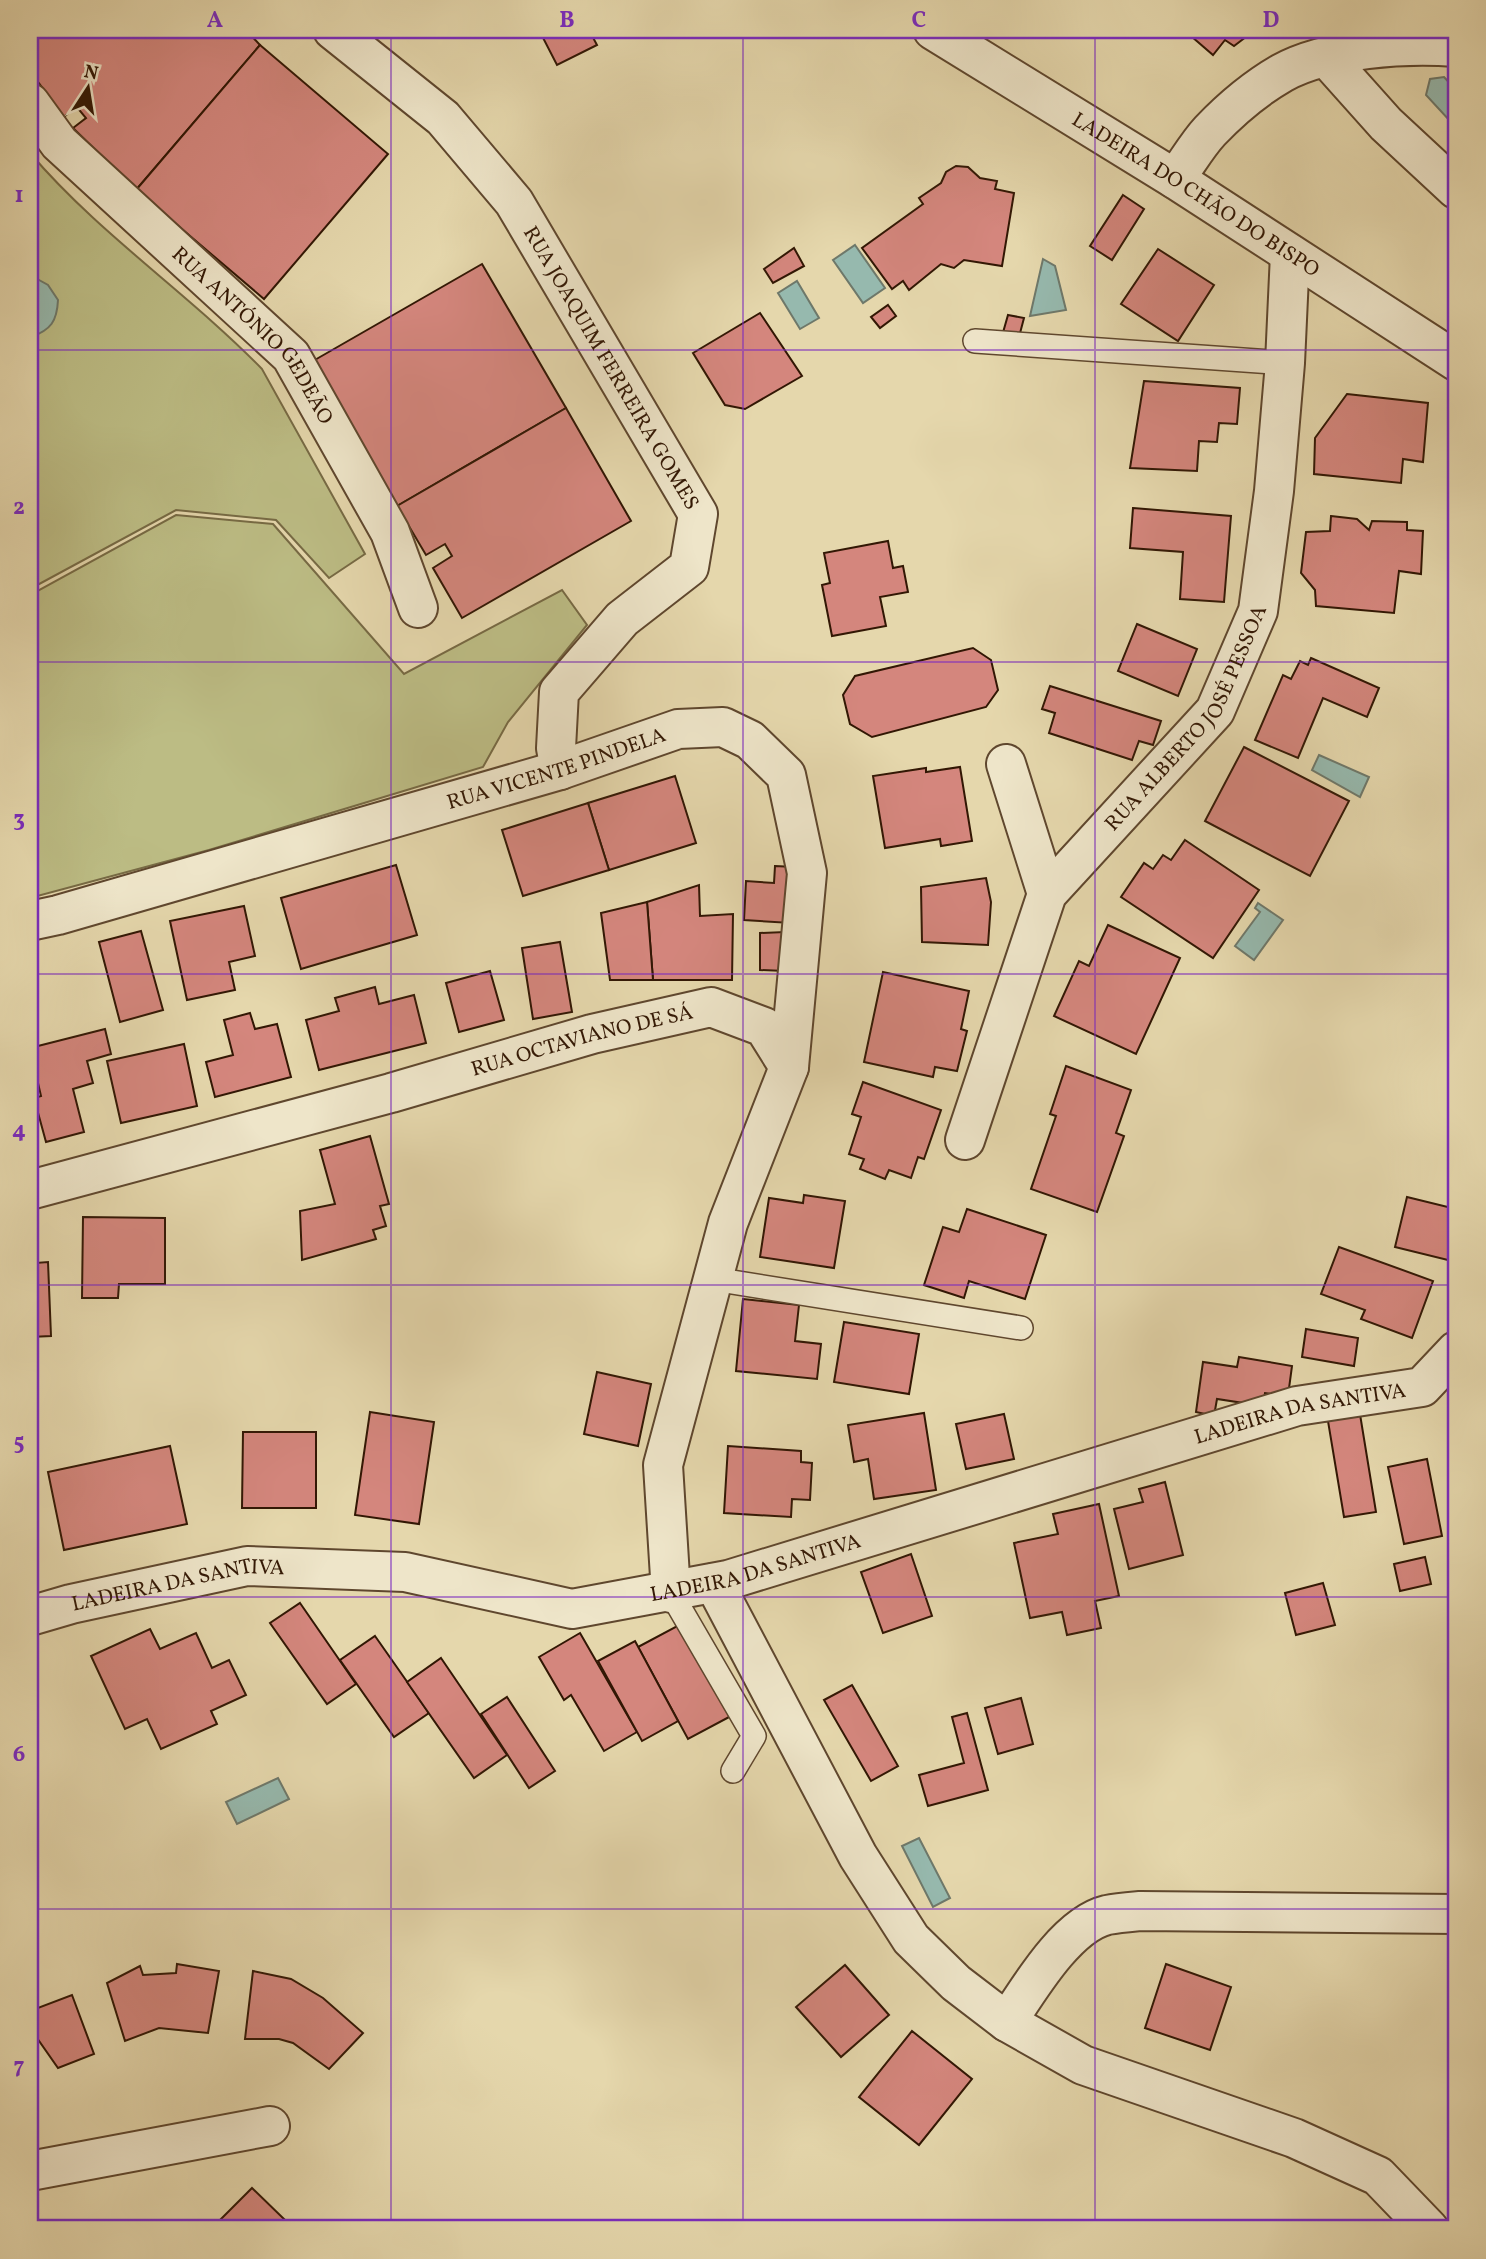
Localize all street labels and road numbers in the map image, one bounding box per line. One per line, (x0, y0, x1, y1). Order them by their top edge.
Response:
street label: LADEIRA DO CHÃO DO BISPO (1066, 106, 1325, 285)
street label: RUA JOAQUIM FERREIRA GOMES (515, 221, 705, 516)
street label: RUA ANTÓNIO GEDEÃO (165, 240, 340, 430)
street label: RUA ALBERTO JOSÉ PESSOA (1099, 601, 1275, 838)
street label: RUA VICENTE PINDELA (444, 721, 670, 818)
street label: RUA OCTAVIANO DE SÁ (468, 998, 696, 1085)
street label: LADEIRA DA SANTIVA (1191, 1377, 1408, 1453)
street label: LADEIRA DA SANTIVA (648, 1527, 865, 1610)
street label: LADEIRA DA SANTIVA (69, 1552, 285, 1619)

